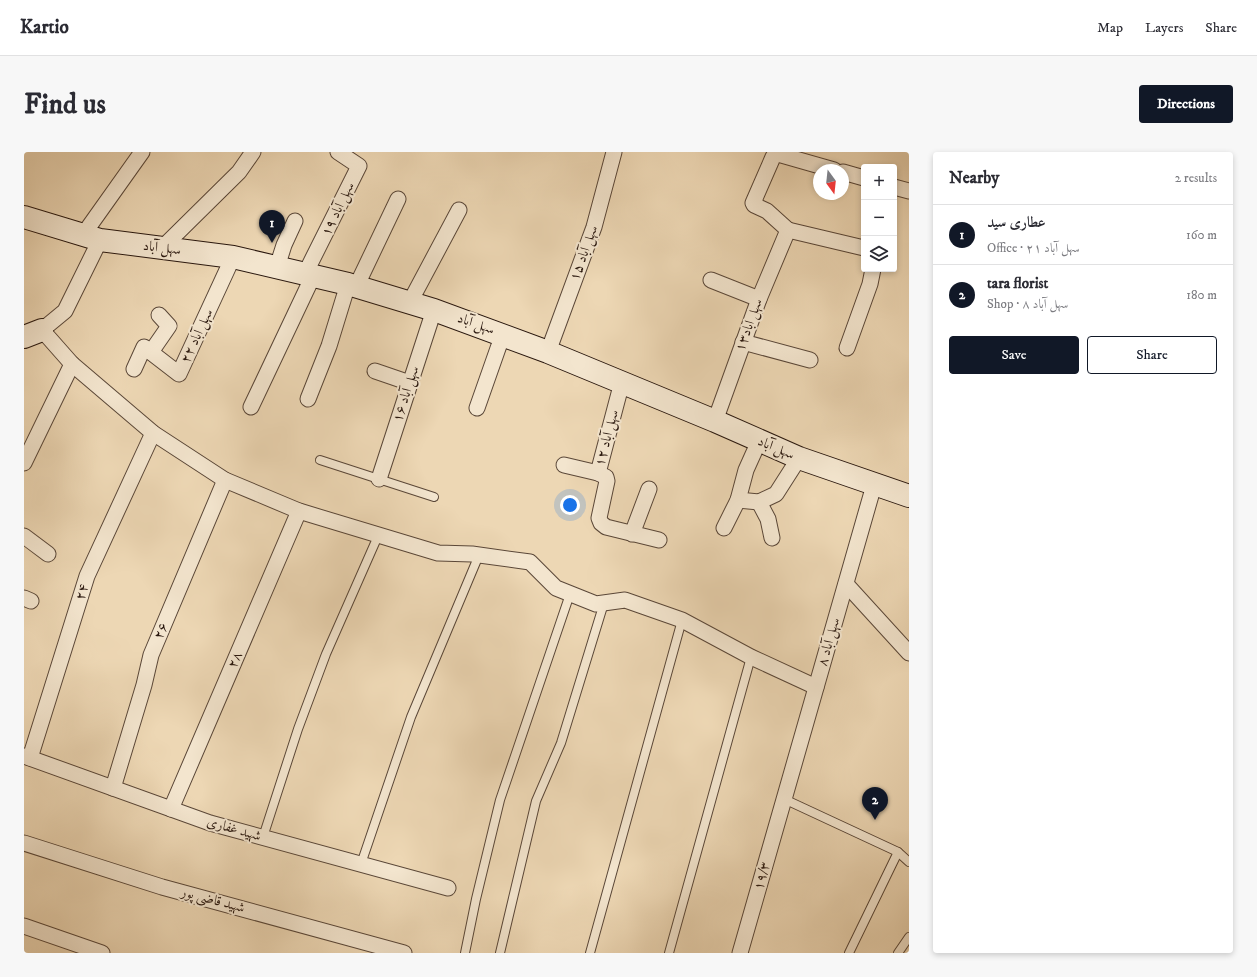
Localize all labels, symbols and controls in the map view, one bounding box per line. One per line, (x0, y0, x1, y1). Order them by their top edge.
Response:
text: Kartio (20, 16, 69, 39)
text: Map (1097, 19, 1123, 37)
text: Layers (1145, 19, 1183, 37)
text: Share (1205, 19, 1237, 37)
button: Directions (1139, 85, 1233, 123)
text: Find us (24, 87, 106, 122)
north arrow (813, 164, 849, 200)
map controls (861, 164, 897, 272)
button: + (861, 164, 897, 200)
text: Nearby (949, 167, 999, 189)
text: 2 results (1175, 170, 1217, 186)
street label: سهل آباد ۱۹ (317, 179, 360, 239)
button: − (861, 200, 897, 236)
pin: 1 (259, 210, 285, 243)
text: عطاری سید (987, 213, 1046, 232)
street label: سهل آباد ۱۵ (566, 223, 603, 284)
text: 1 (960, 227, 964, 243)
text: 160 m (1186, 227, 1217, 243)
button: layers (861, 236, 897, 272)
street label: سهل آباد (142, 237, 182, 260)
text: Office · سهل آباد ۲۱ (987, 240, 1080, 256)
text: tara florist (987, 274, 1048, 293)
text: 2 (959, 287, 965, 303)
text: 180 m (1186, 287, 1217, 303)
street label: سهل اباد۱۳ (731, 296, 768, 354)
text: Shop · سهل آباد ۸ (987, 296, 1068, 312)
street label: سهل آباد ۲۲ (177, 306, 218, 366)
street label: سهل آباد (455, 309, 497, 340)
button: Save (949, 336, 1079, 374)
button: Share (1087, 336, 1217, 374)
street label: سهل آباد ۱۶ (388, 364, 425, 425)
street label: سهل آباد ۱۲ (591, 408, 624, 469)
street label: سهل آباد (754, 432, 797, 465)
your location (560, 495, 580, 515)
street label: ۲۴ (71, 582, 93, 602)
street label: سهل آباد ۸ (814, 615, 846, 669)
street label: ۲۶ (150, 620, 172, 642)
street label: ۲۸ (224, 649, 246, 671)
pin: 2 (862, 787, 888, 820)
street label: شهید غفاری (205, 813, 263, 845)
street label: ۱۹/۳ (749, 860, 775, 892)
street label: شهید قاضی پور (177, 882, 247, 918)

